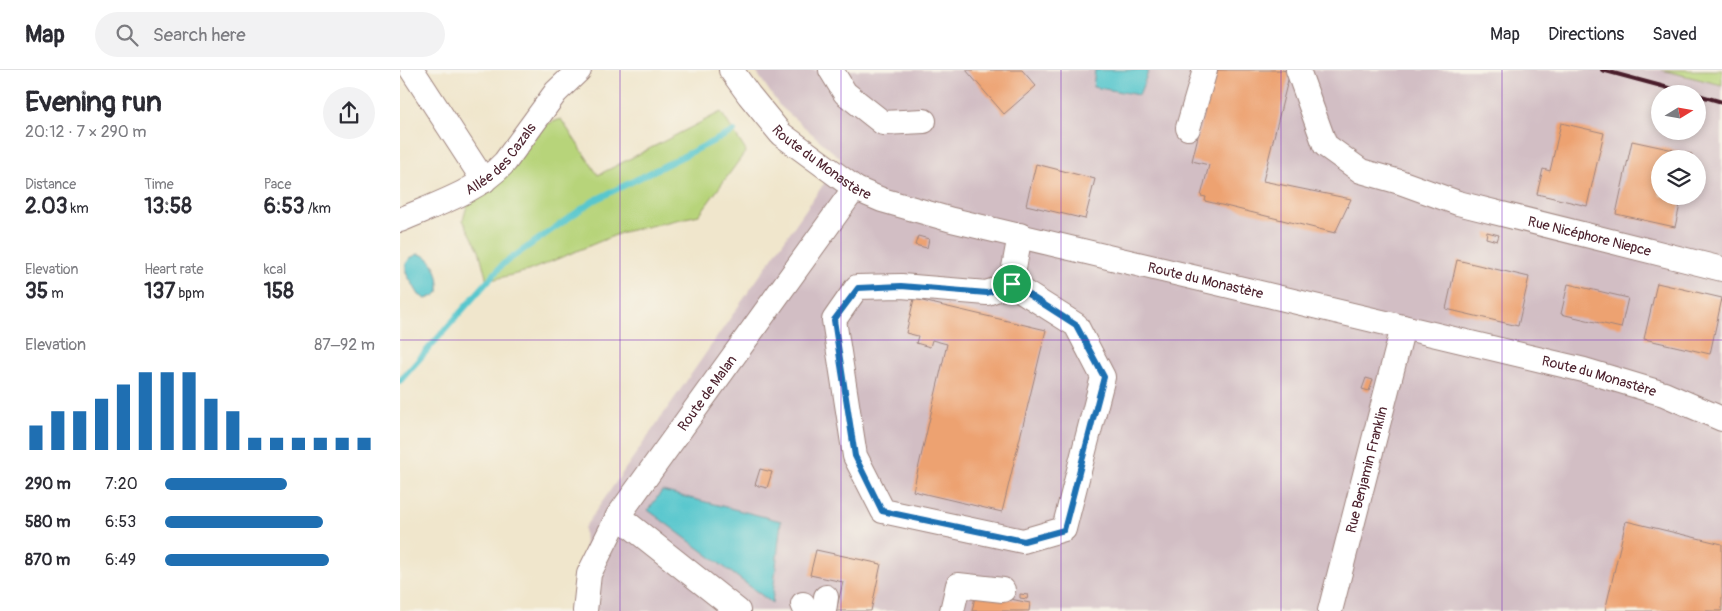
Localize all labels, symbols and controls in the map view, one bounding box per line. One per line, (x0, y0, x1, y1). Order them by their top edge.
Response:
search box (95, 12, 445, 57)
text: Map (25, 20, 65, 49)
icon: search (113, 21, 141, 49)
text: Search here (153, 23, 246, 47)
text: Map (1490, 23, 1520, 46)
text: Directions (1548, 23, 1624, 46)
text: Saved (1652, 23, 1697, 46)
text: Evening run (25, 85, 162, 120)
north arrow (1651, 85, 1706, 140)
map controls (1651, 85, 1706, 205)
button: share (323, 87, 375, 139)
street label: Allée des Cazals (462, 119, 540, 199)
text: 20:12 · 7 × 290 m (25, 122, 146, 142)
street label: Route du Monastère (768, 122, 874, 204)
button: layers (1651, 150, 1706, 205)
text: Distance (25, 176, 76, 193)
text: Time (144, 176, 174, 193)
text: Pace (264, 176, 291, 193)
text: 2.03 (25, 193, 67, 220)
text: 13:58 (144, 193, 192, 220)
text: 6:53 (264, 193, 305, 220)
text: km (67, 200, 89, 217)
text: /km (305, 200, 331, 217)
street label: Rue Nicéphore Niepce (1526, 213, 1653, 260)
street label: Route du Monastère (1146, 259, 1265, 303)
text: Elevation (25, 261, 78, 278)
text: Heart rate (144, 261, 203, 278)
text: kcal (264, 261, 286, 278)
pin (991, 263, 1033, 305)
icon: arrive (998, 270, 1026, 298)
text: 35 (25, 278, 48, 305)
text: 137 (144, 278, 175, 305)
text: 158 (264, 278, 294, 305)
text: m (48, 285, 64, 302)
text: bpm (175, 285, 204, 302)
text: Elevation (25, 335, 86, 355)
text: 87–92 m (314, 335, 375, 355)
street label: Route de Malan (674, 352, 740, 434)
street label: Route du Monastère (1540, 352, 1658, 400)
street label: Rue Benjamin Franklin (1342, 405, 1391, 535)
text: 290 m (25, 474, 71, 494)
text: 7:20 (105, 474, 138, 494)
text: 580 m (25, 512, 70, 532)
text: 6:53 (105, 512, 136, 532)
text: 870 m (25, 550, 70, 570)
text: 6:49 (105, 550, 136, 570)

